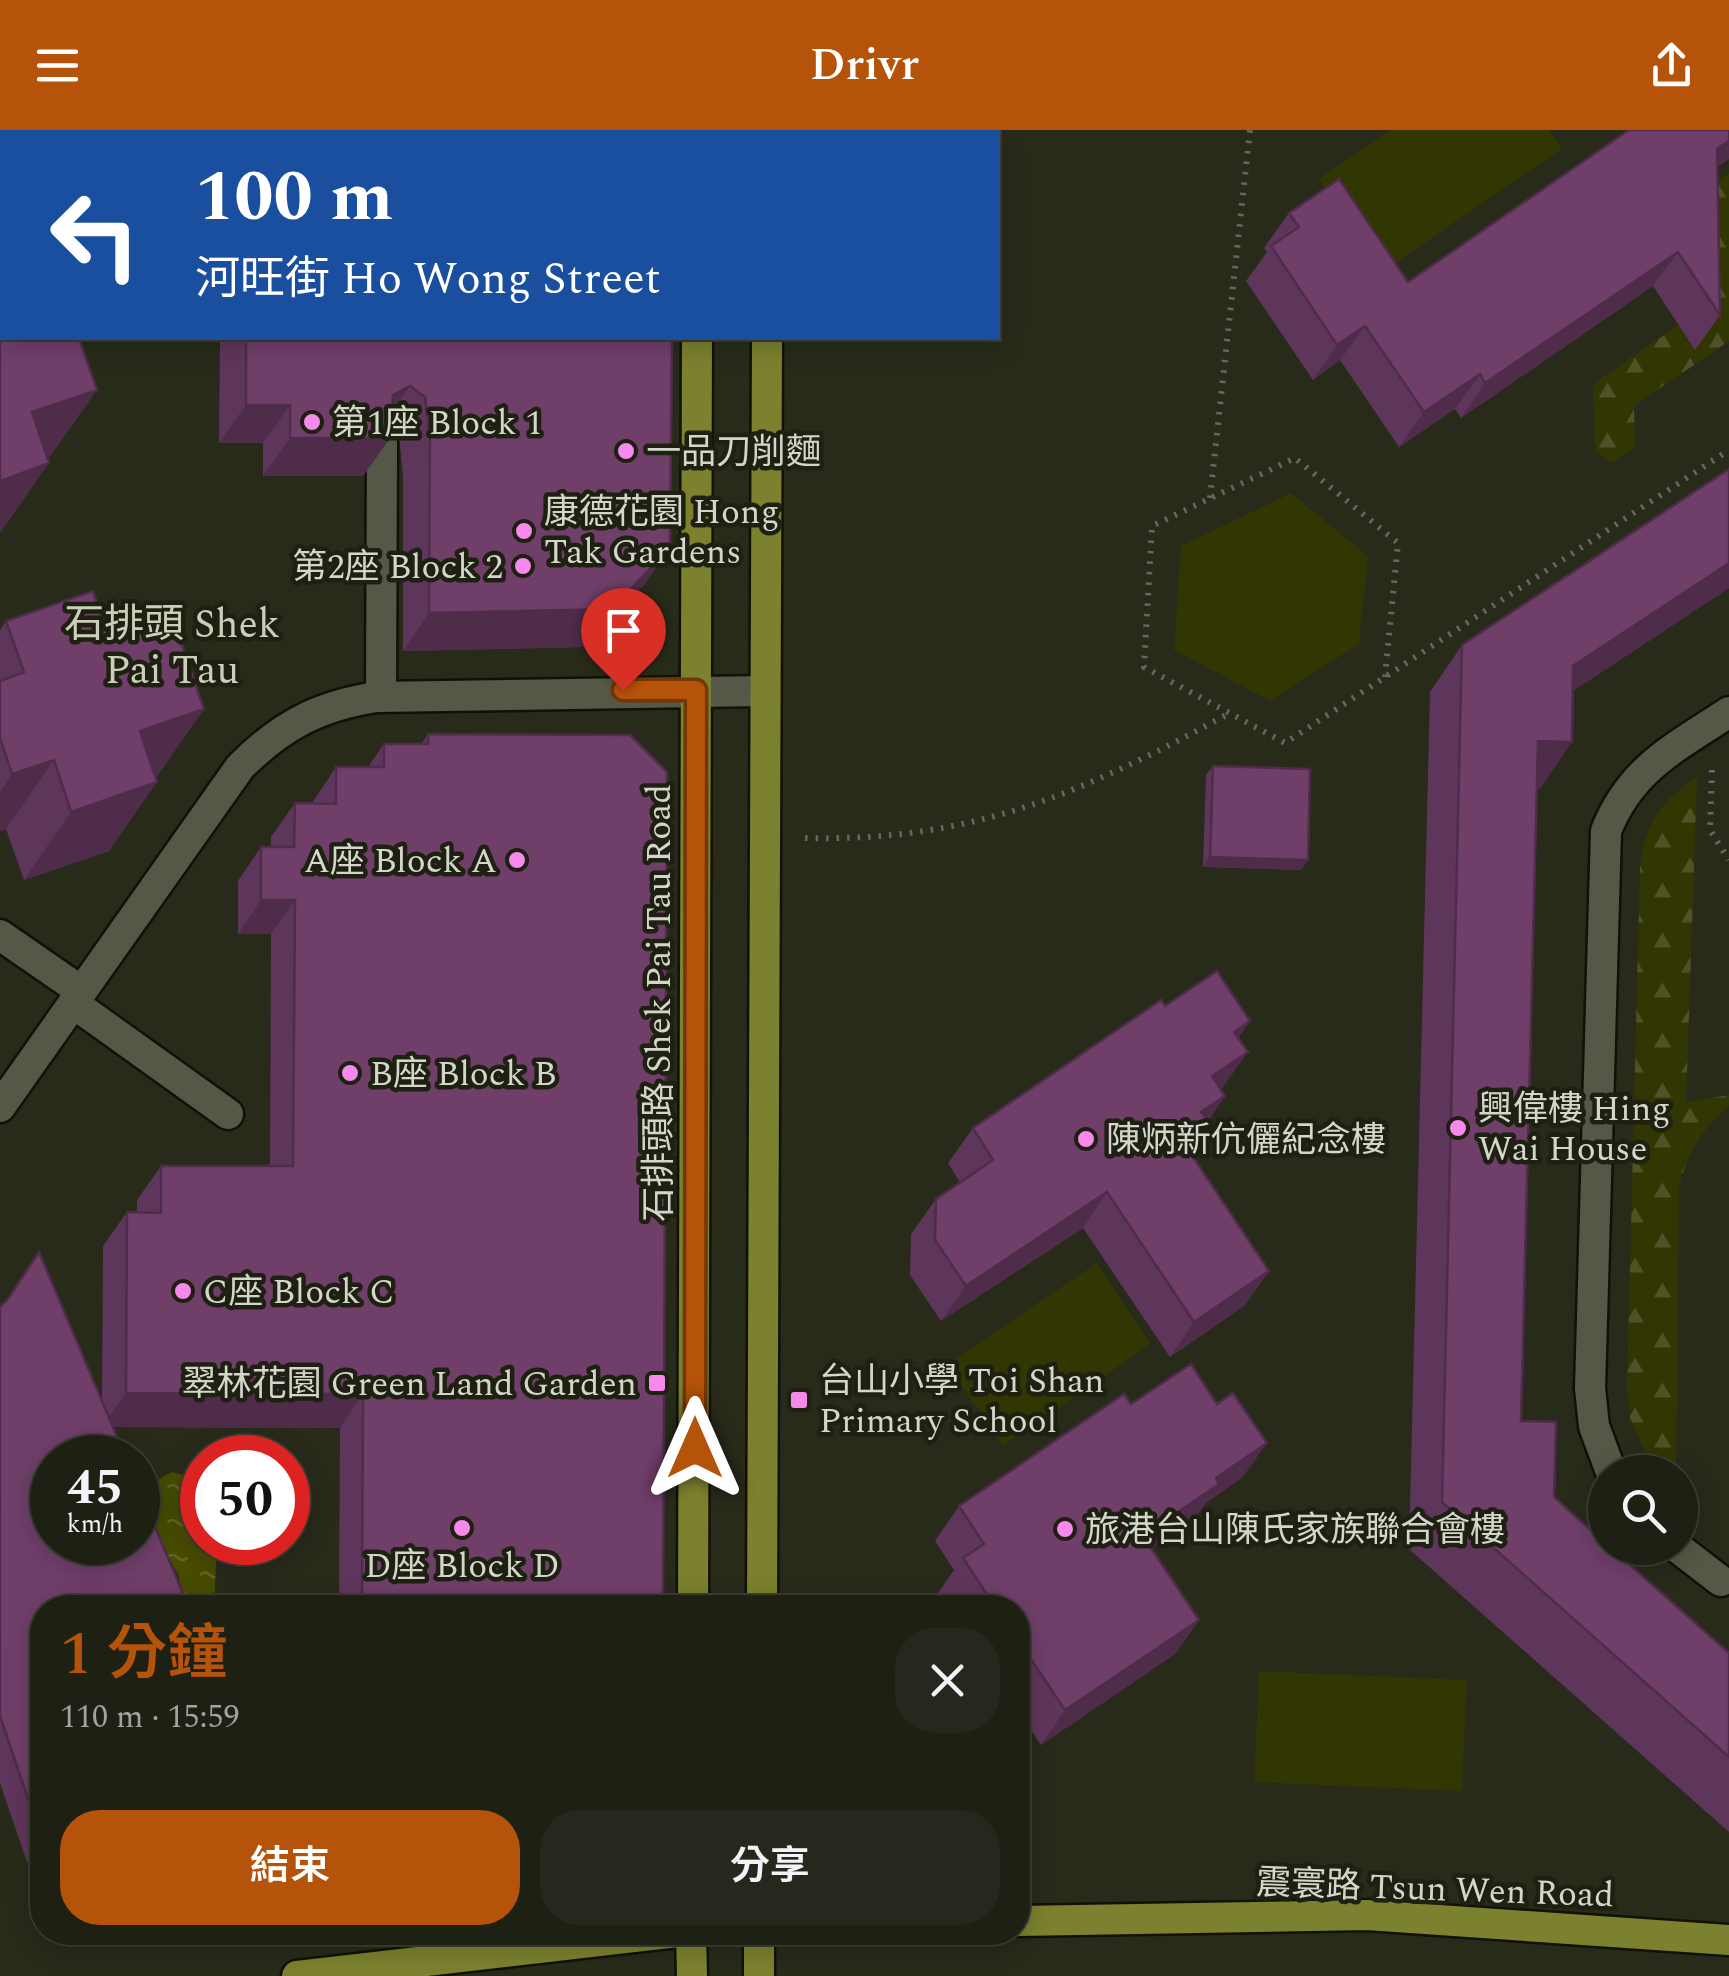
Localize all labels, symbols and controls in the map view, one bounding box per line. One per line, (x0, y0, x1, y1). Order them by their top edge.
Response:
text: Drivr (810, 31, 919, 100)
icon: menu (30, 38, 85, 93)
icon: share (1644, 38, 1699, 93)
text: 100 m (195, 145, 393, 251)
icon: left (30, 170, 160, 300)
text: 河旺街 Ho Wong Street (195, 245, 661, 314)
place label: 第1座 Block 1 (332, 397, 543, 450)
marker: 第1座 Block 1 (301, 411, 323, 433)
place label: 一品刀削麵 (646, 426, 821, 479)
marker: 一品刀削麵 (615, 440, 637, 462)
place label: 康德花園 Hong Tak Gardens (544, 486, 779, 579)
marker: 康德花園 Hong Tak Gardens (513, 520, 535, 542)
place label: 第2座 Block 2 (292, 541, 503, 594)
marker: 第2座 Block 2 (512, 555, 534, 577)
pin (581, 588, 666, 691)
district label: 石排頭 Shek Pai Tau (64, 595, 280, 702)
icon: arrive (596, 603, 651, 658)
street label: 石排頭路 Shek Pai Tau Road (633, 784, 686, 1222)
place label: A座 Block A (304, 835, 497, 888)
marker: A座 Block A (506, 849, 528, 871)
place label: B座 Block B (370, 1048, 557, 1101)
marker: B座 Block B (339, 1062, 361, 1084)
place label: 興偉樓 Hing Wai House (1478, 1083, 1670, 1176)
place label: 陳炳新伉儷紀念樓 (1106, 1114, 1386, 1167)
marker: 興偉樓 Hing Wai House (1447, 1117, 1469, 1139)
marker: 陳炳新伉儷紀念樓 (1075, 1128, 1097, 1150)
place label: C座 Block C (203, 1266, 395, 1319)
marker: C座 Block C (172, 1280, 194, 1302)
place label: 台山小學 Toi Shan Primary School (819, 1355, 1104, 1448)
place label: 翠林花園 Green Land Garden (182, 1358, 637, 1411)
marker: 翠林花園 Green Land Garden (646, 1372, 668, 1394)
marker: 台山小學 Toi Shan Primary School (788, 1389, 810, 1411)
position arrow (643, 1396, 747, 1500)
speed limit sign: 50 (180, 1435, 310, 1565)
text: 45 (67, 1450, 123, 1526)
map controls (1588, 1455, 1698, 1565)
button: search (1588, 1455, 1698, 1565)
place label: 旅港台山陳氏家族聯合會樓 (1085, 1504, 1505, 1557)
text: km/h (67, 1506, 123, 1544)
marker: D座 Block D (451, 1517, 473, 1539)
marker: 旅港台山陳氏家族聯合會樓 (1054, 1518, 1076, 1540)
place label: D座 Block D (364, 1540, 560, 1593)
text: 1 分鐘 (60, 1609, 227, 1701)
button: close (895, 1628, 1000, 1733)
text: 110 m · 15:59 (60, 1693, 240, 1742)
button: 結束 (60, 1810, 520, 1925)
button: 分享 (540, 1810, 1000, 1925)
street label: 震寰路 Tsun Wen Road (1255, 1857, 1615, 1922)

